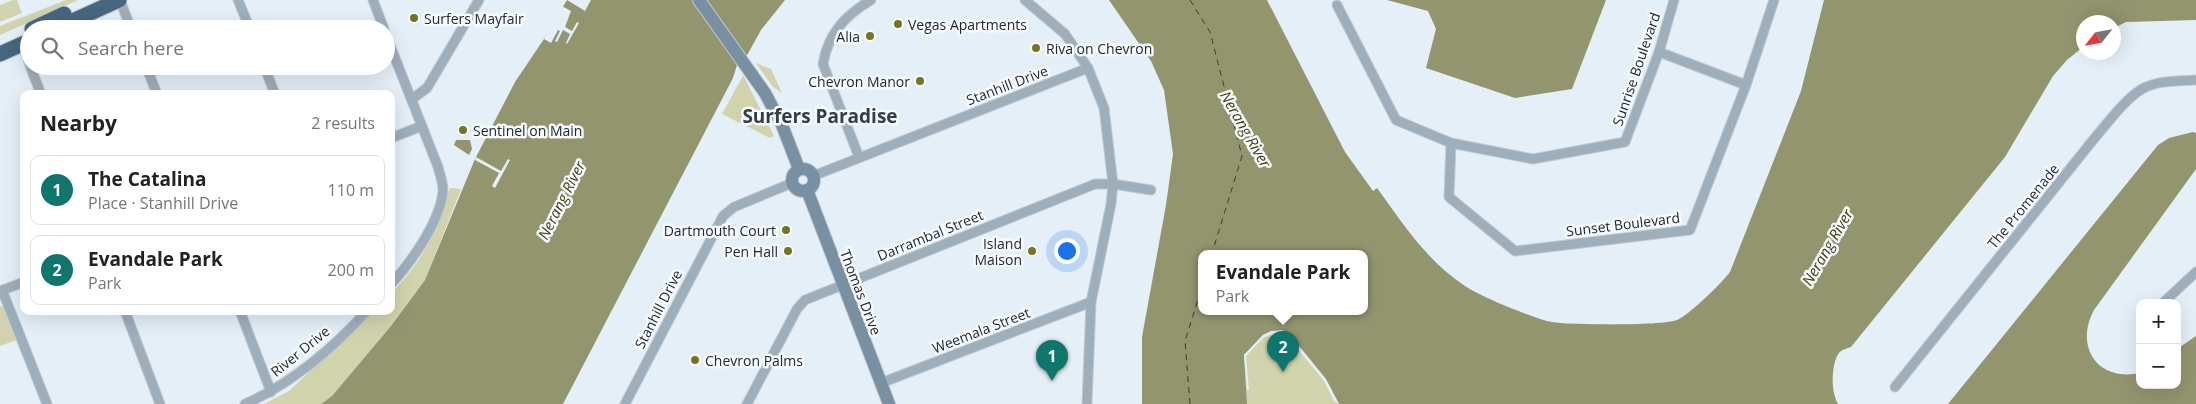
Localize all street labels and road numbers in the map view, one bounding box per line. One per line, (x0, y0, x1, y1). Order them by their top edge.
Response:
street label: Sunrise Boulevard (1608, 10, 1664, 128)
street label: Stanhill Drive (963, 61, 1051, 109)
street label: The Promenade (1983, 160, 2063, 252)
street label: Darrambal Street (874, 205, 986, 265)
street label: Sunset Boulevard (1565, 208, 1681, 240)
street label: Thomas Drive (836, 247, 886, 338)
street label: Stanhill Drive (630, 266, 686, 352)
street label: Weemala Street (929, 303, 1033, 357)
street label: River Drive (267, 321, 334, 381)

